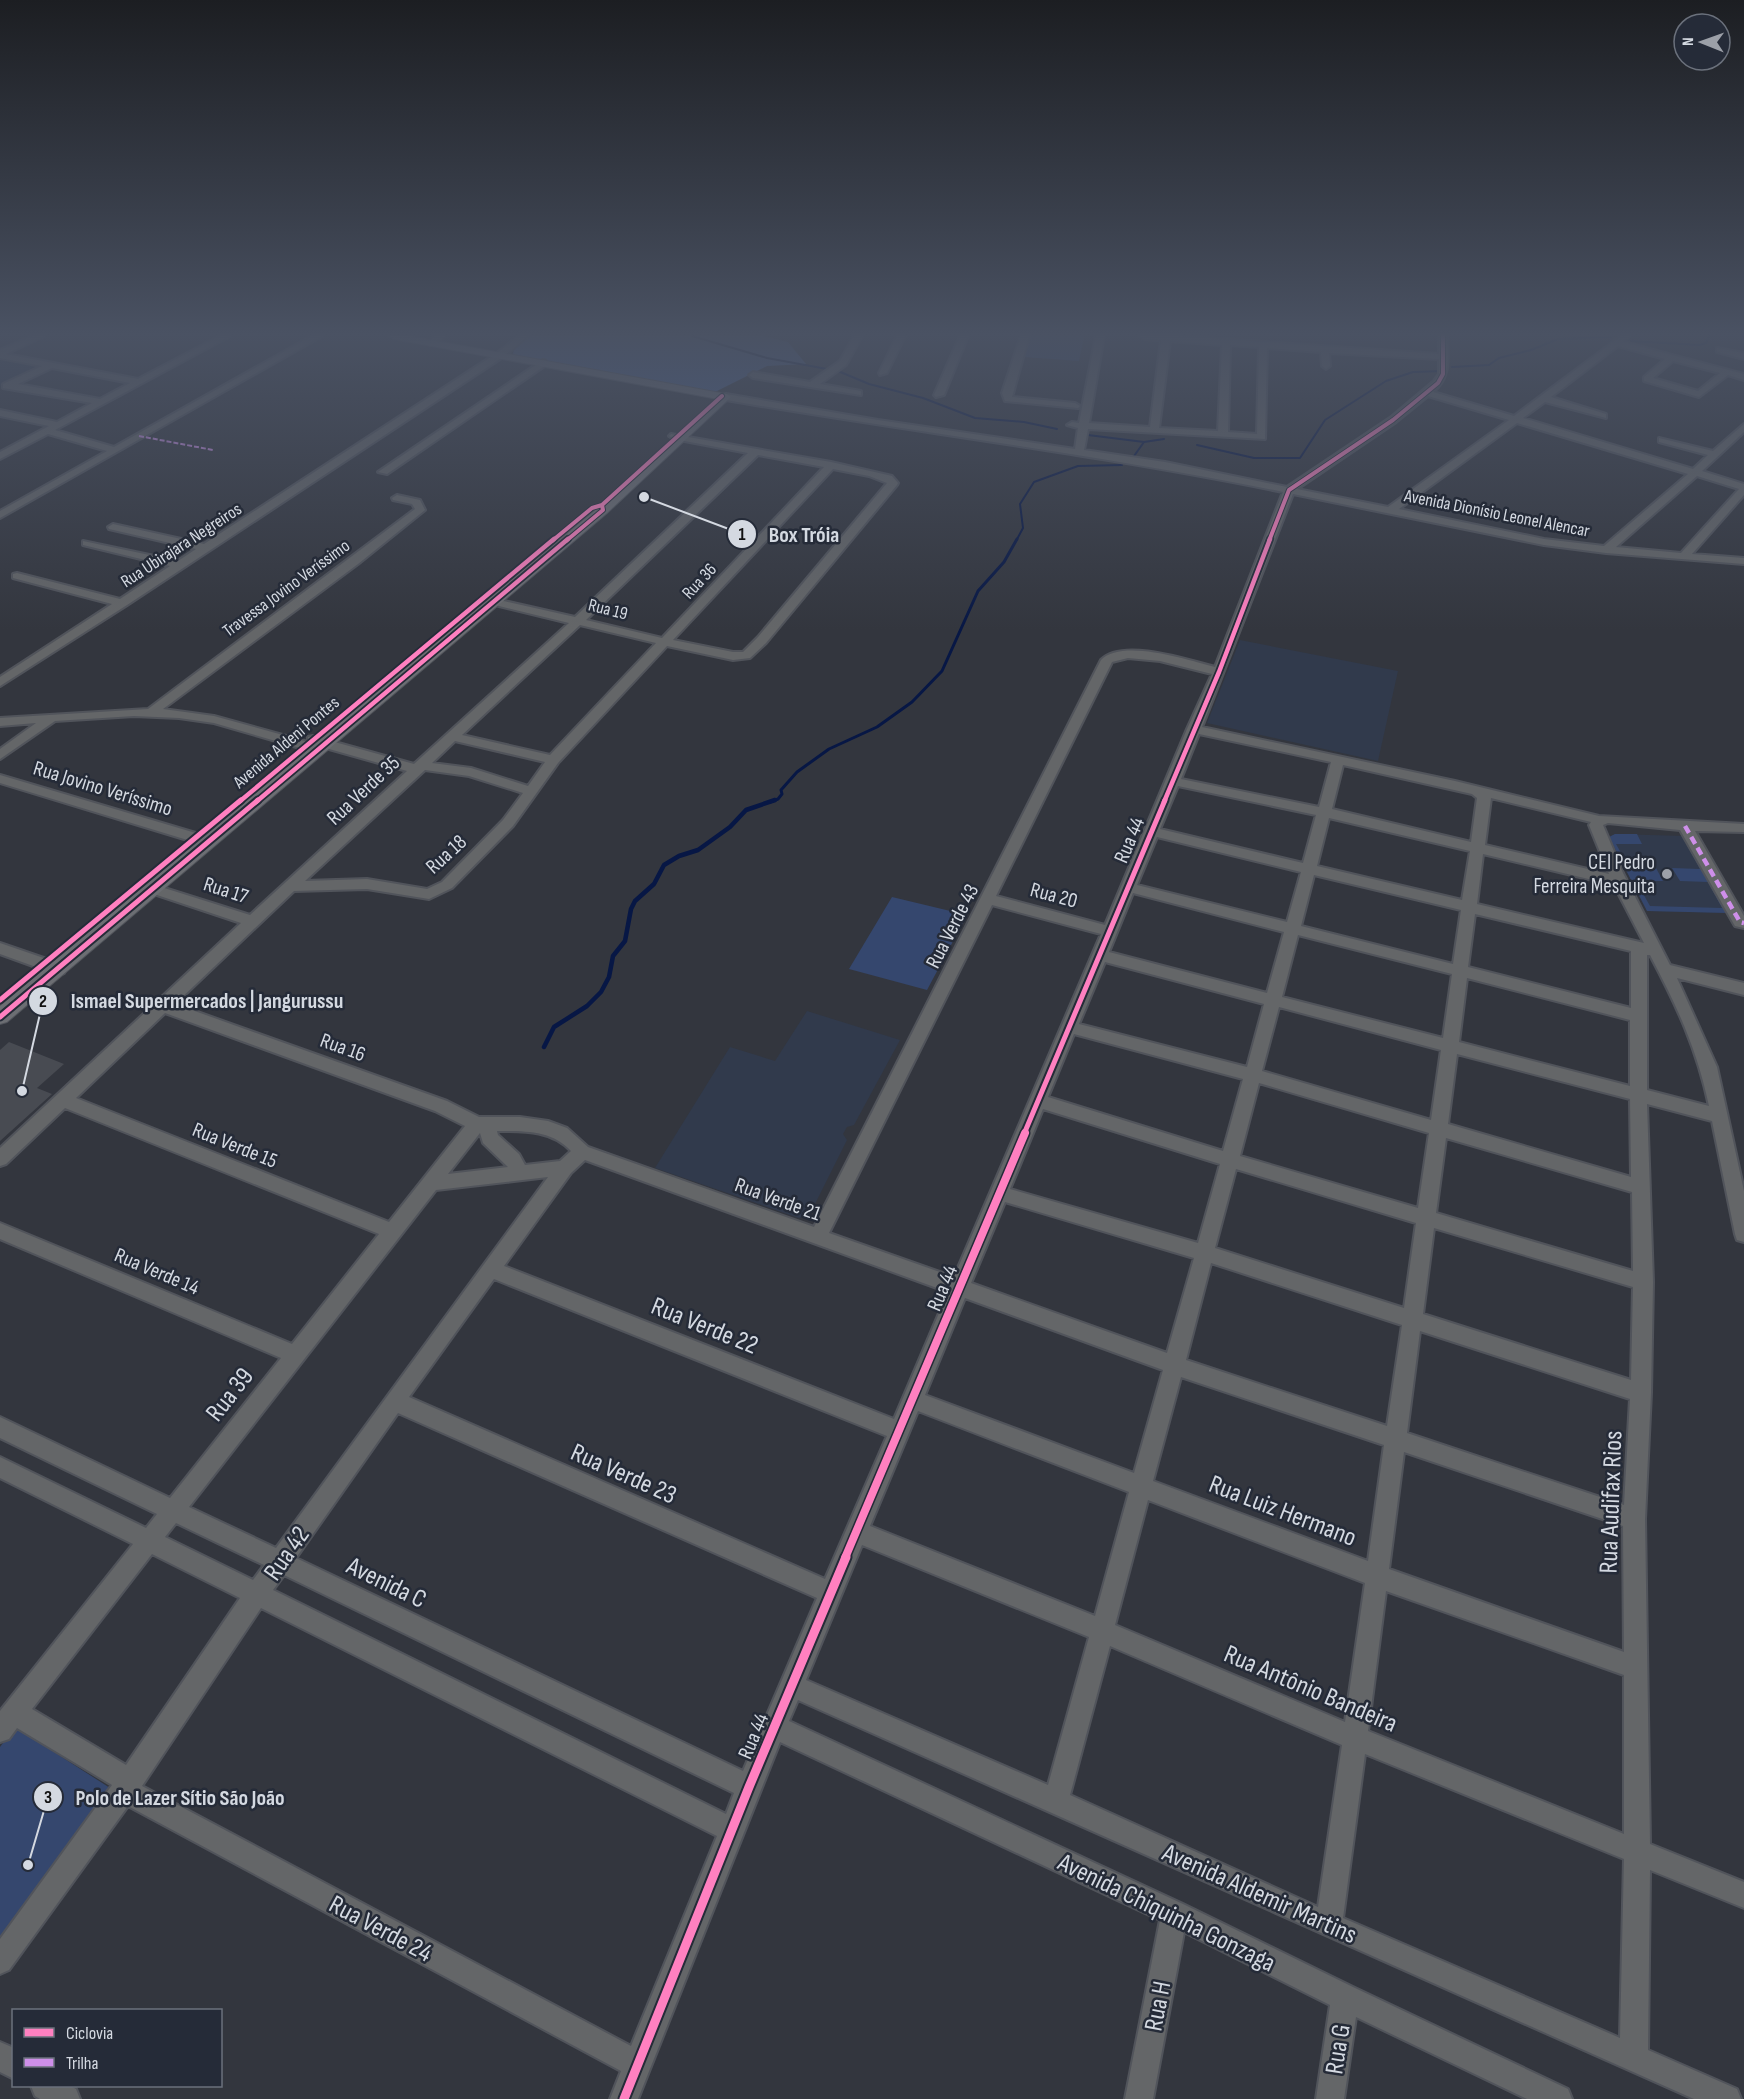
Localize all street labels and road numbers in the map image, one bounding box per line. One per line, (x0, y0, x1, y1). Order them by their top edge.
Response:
street label: Avenida Dionísio Leonel Alencar (1401, 485, 1591, 542)
street label: Rua Ubirajara Negreiros (117, 499, 246, 592)
street label: Travessa Jovino Veríssimo (219, 535, 354, 642)
street label: Rua 36 (678, 559, 721, 604)
street label: Rua 19 (586, 594, 630, 625)
street label: Avenida Aldeni Pontes (228, 692, 344, 793)
street label: Rua Verde 35 (322, 750, 405, 830)
street label: Rua Jovino Veríssimo (30, 755, 175, 821)
street label: Rua 44 (1109, 813, 1150, 867)
street label: Rua 18 (421, 830, 472, 879)
street label: Rua 17 (200, 872, 252, 910)
street label: Rua 20 (1027, 877, 1080, 914)
street label: Rua Verde 43 (921, 880, 984, 972)
street label: Rua 16 (317, 1028, 369, 1067)
street label: Rua Verde 15 (189, 1117, 281, 1174)
street label: Rua Verde 21 (732, 1172, 825, 1227)
street label: Rua Verde 14 (111, 1242, 203, 1301)
street label: Rua 44 (922, 1261, 963, 1315)
street label: Rua Verde 22 (647, 1291, 762, 1362)
street label: Rua 39 (200, 1362, 261, 1428)
street label: Rua Audifax Rios (1594, 1430, 1629, 1574)
street label: Rua Verde 23 (566, 1437, 681, 1511)
street label: Rua Luiz Hermano (1204, 1469, 1361, 1554)
street label: Rua 42 (258, 1521, 317, 1587)
street label: Avenida C (341, 1550, 431, 1616)
street label: Rua Antônio Bandeira (1219, 1639, 1402, 1740)
street label: Rua 44 (733, 1709, 774, 1763)
street label: Avenida Aldemir Martins (1157, 1837, 1361, 1951)
street label: Avenida Chiquinha Gonzaga (1052, 1847, 1280, 1979)
street label: Rua Verde 24 (323, 1889, 437, 1969)
street label: Rua H (1138, 1979, 1178, 2034)
street label: Rua G (1319, 2022, 1358, 2076)

